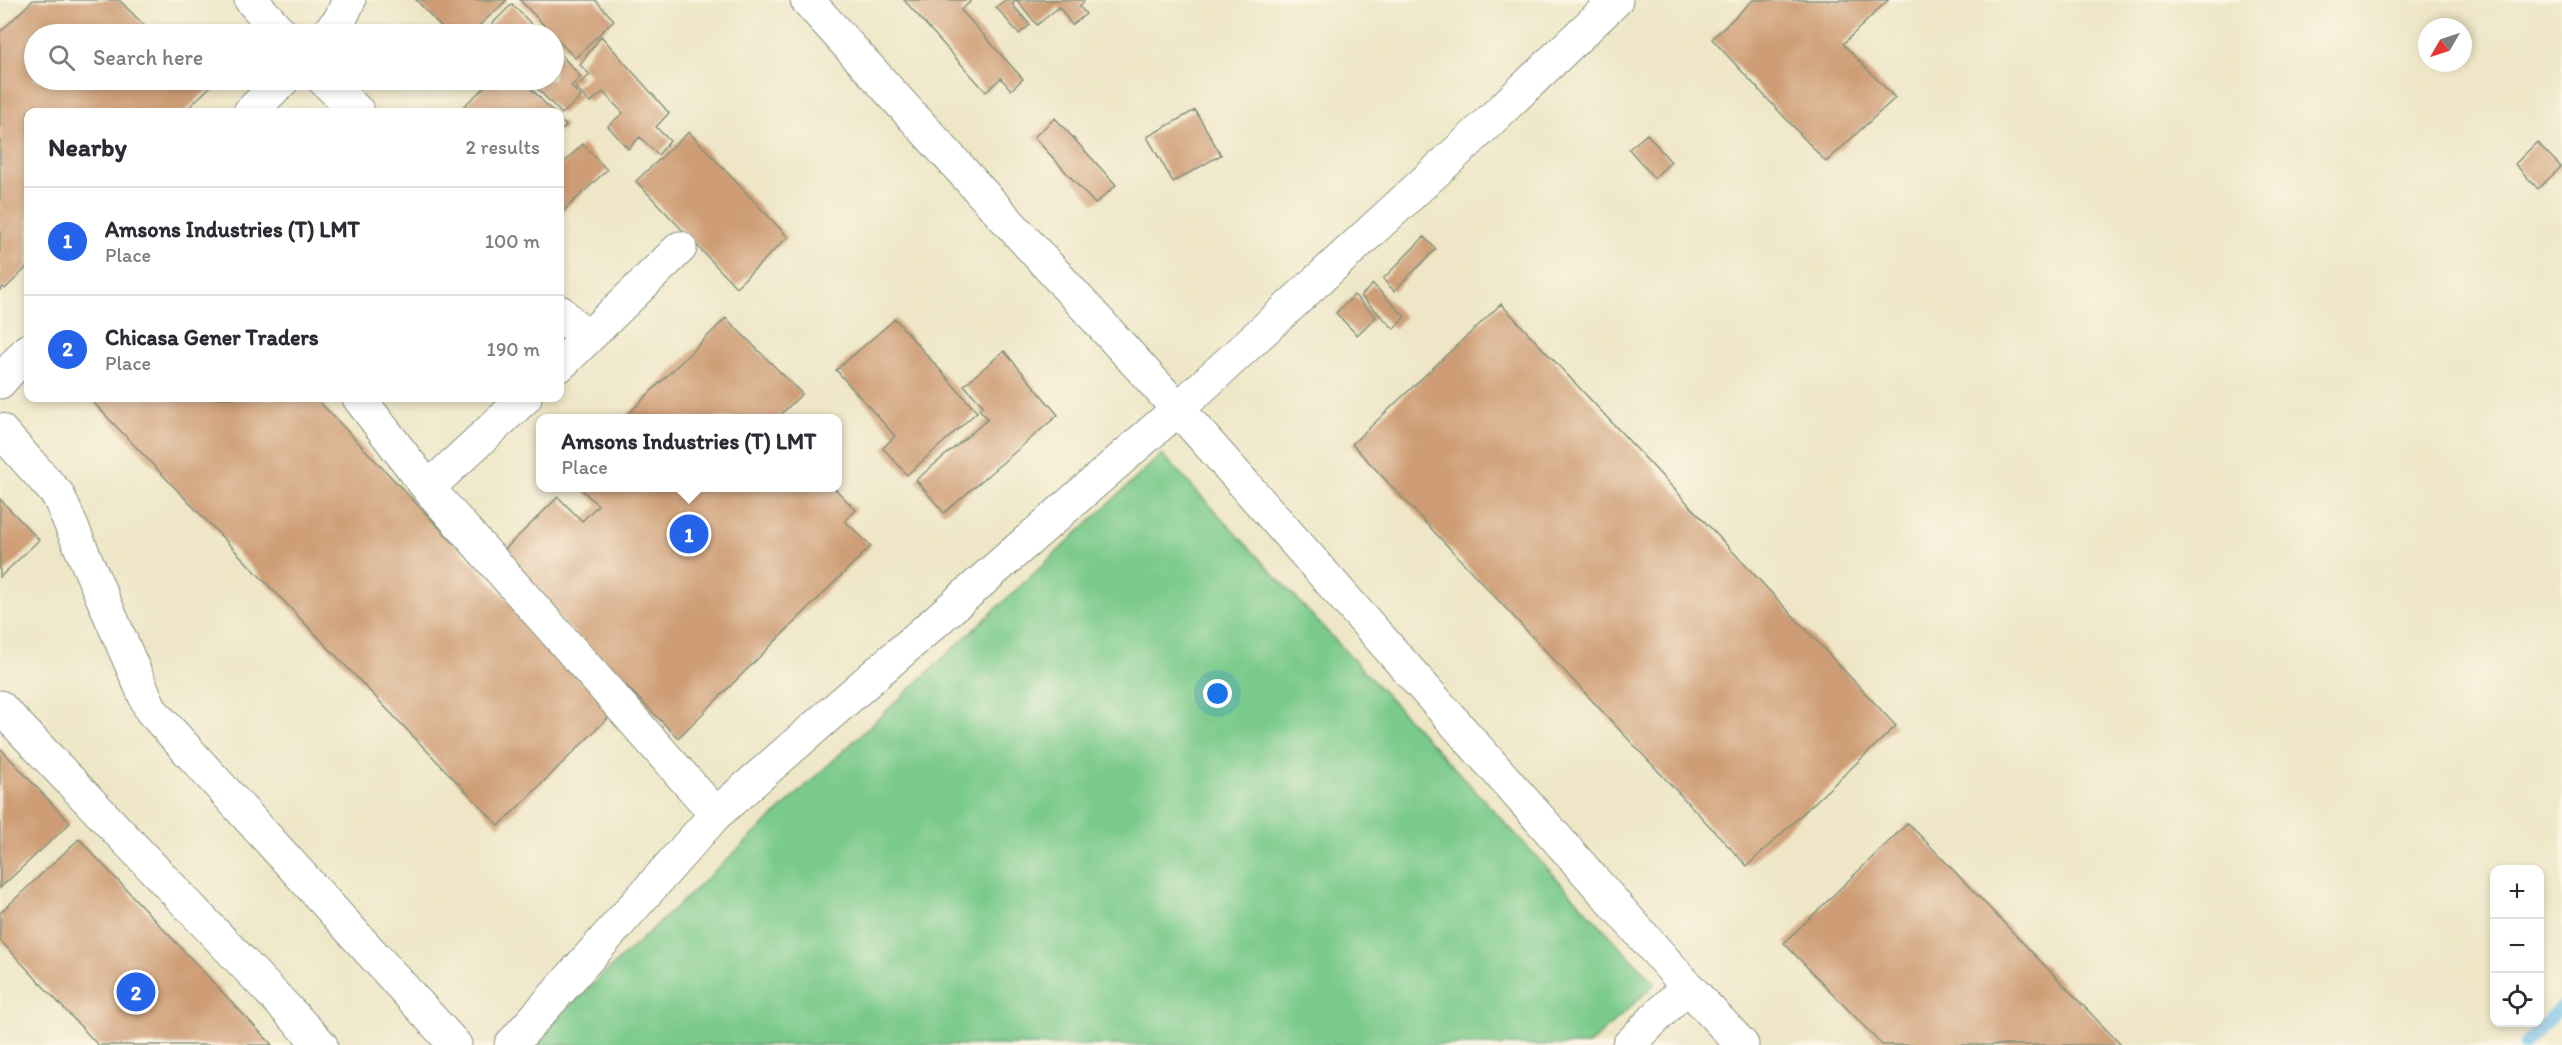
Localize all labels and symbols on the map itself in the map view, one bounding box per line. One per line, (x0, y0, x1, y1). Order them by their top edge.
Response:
north arrow (2418, 18, 2472, 72)
pin: 1 (670, 512, 708, 556)
your location (1203, 679, 1232, 708)
pin: 2 (116, 970, 156, 1014)

